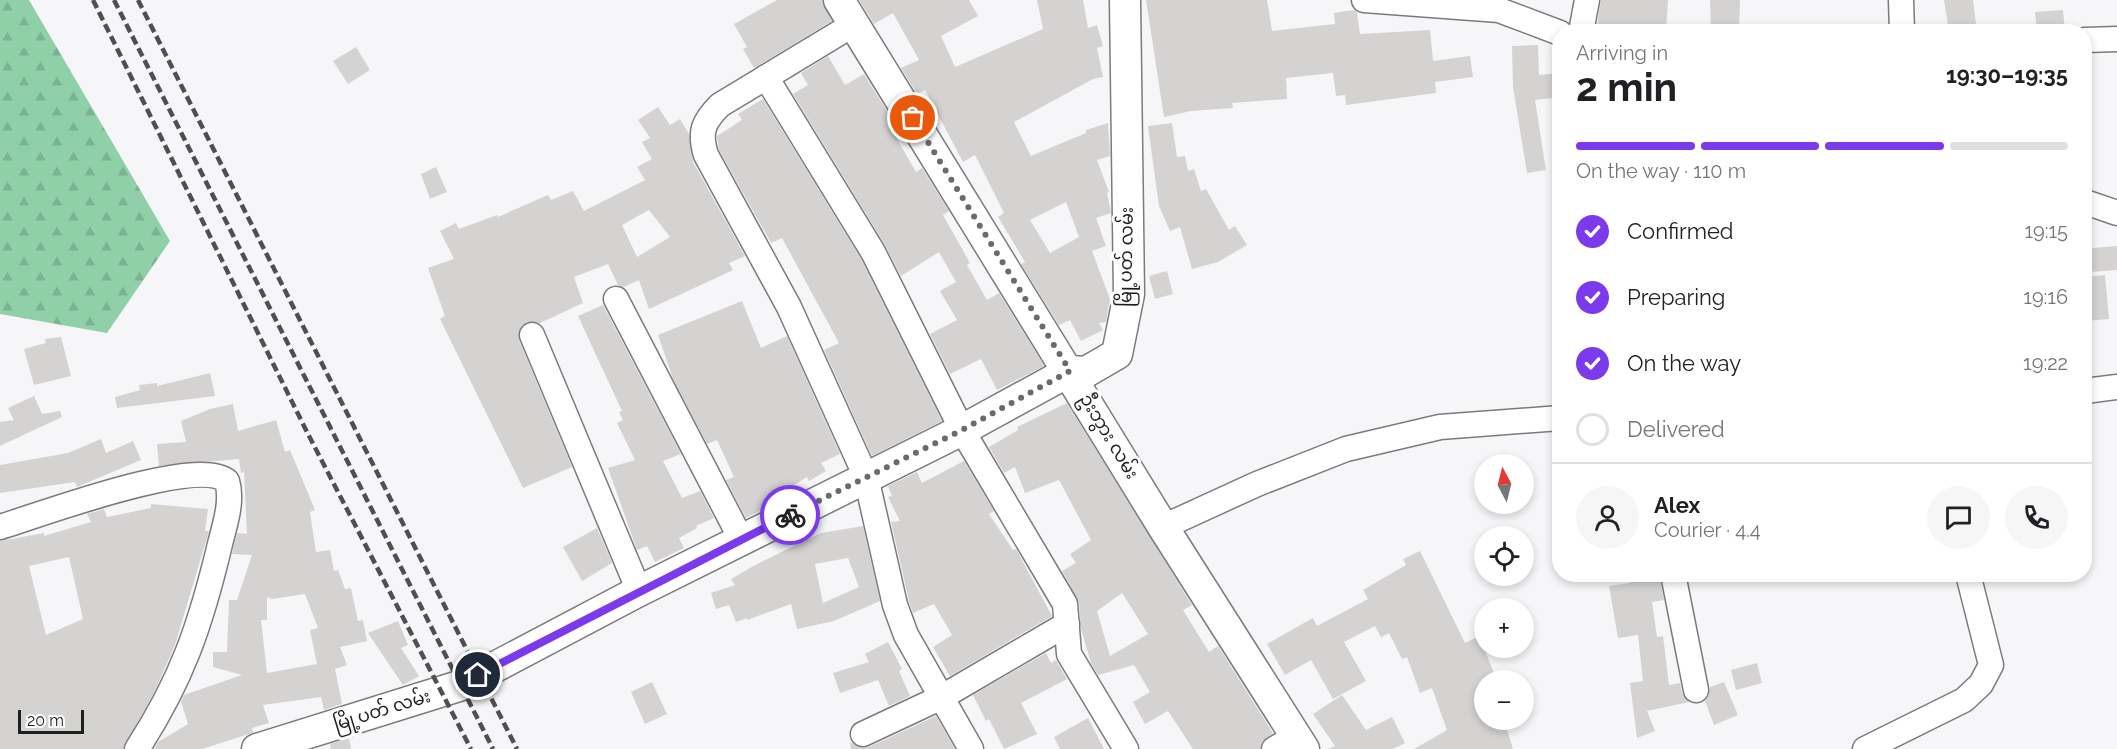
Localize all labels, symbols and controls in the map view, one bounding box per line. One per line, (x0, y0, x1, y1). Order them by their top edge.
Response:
text: Arriving in (1576, 41, 1668, 65)
text: 19:30–19:35 (1946, 62, 2068, 88)
text: 2 min (1576, 64, 1677, 110)
pin (887, 92, 938, 143)
icon: bag (896, 101, 929, 134)
text: On the way · 110 m (1576, 159, 1746, 183)
street label: မြို့ပတ် လမ်း (1111, 207, 1142, 307)
icon: check (1576, 215, 1609, 248)
text: Confirmed (1627, 218, 1734, 244)
text: 19:15 (2025, 219, 2068, 243)
icon: check (1576, 281, 1609, 314)
text: Preparing (1627, 284, 1725, 310)
text: 19:16 (2023, 285, 2068, 309)
icon: check (1576, 347, 1609, 380)
text: On the way (1627, 350, 1741, 376)
text: 19:22 (2023, 351, 2068, 375)
street label: ဦးဘွား လမ်း (1071, 388, 1145, 485)
text: Delivered (1627, 416, 1725, 442)
north arrow (1474, 454, 1534, 514)
map controls (1474, 454, 1534, 730)
courier (760, 485, 820, 545)
button: person (1576, 486, 1639, 549)
button: chat (1927, 486, 1990, 549)
button: phone (2005, 486, 2068, 549)
text: Alex (1654, 492, 1700, 518)
icon: bike (774, 499, 807, 532)
text: Courier · 4.4 (1654, 518, 1761, 542)
button: locate (1474, 526, 1534, 586)
button: + (1474, 598, 1534, 658)
pin (452, 649, 503, 700)
icon: home (461, 658, 494, 691)
button: − (1474, 670, 1534, 730)
street label: မြို့ပတ် လမ်း (330, 682, 434, 739)
scale bar (18, 707, 84, 734)
text: 20 m (27, 711, 64, 730)

